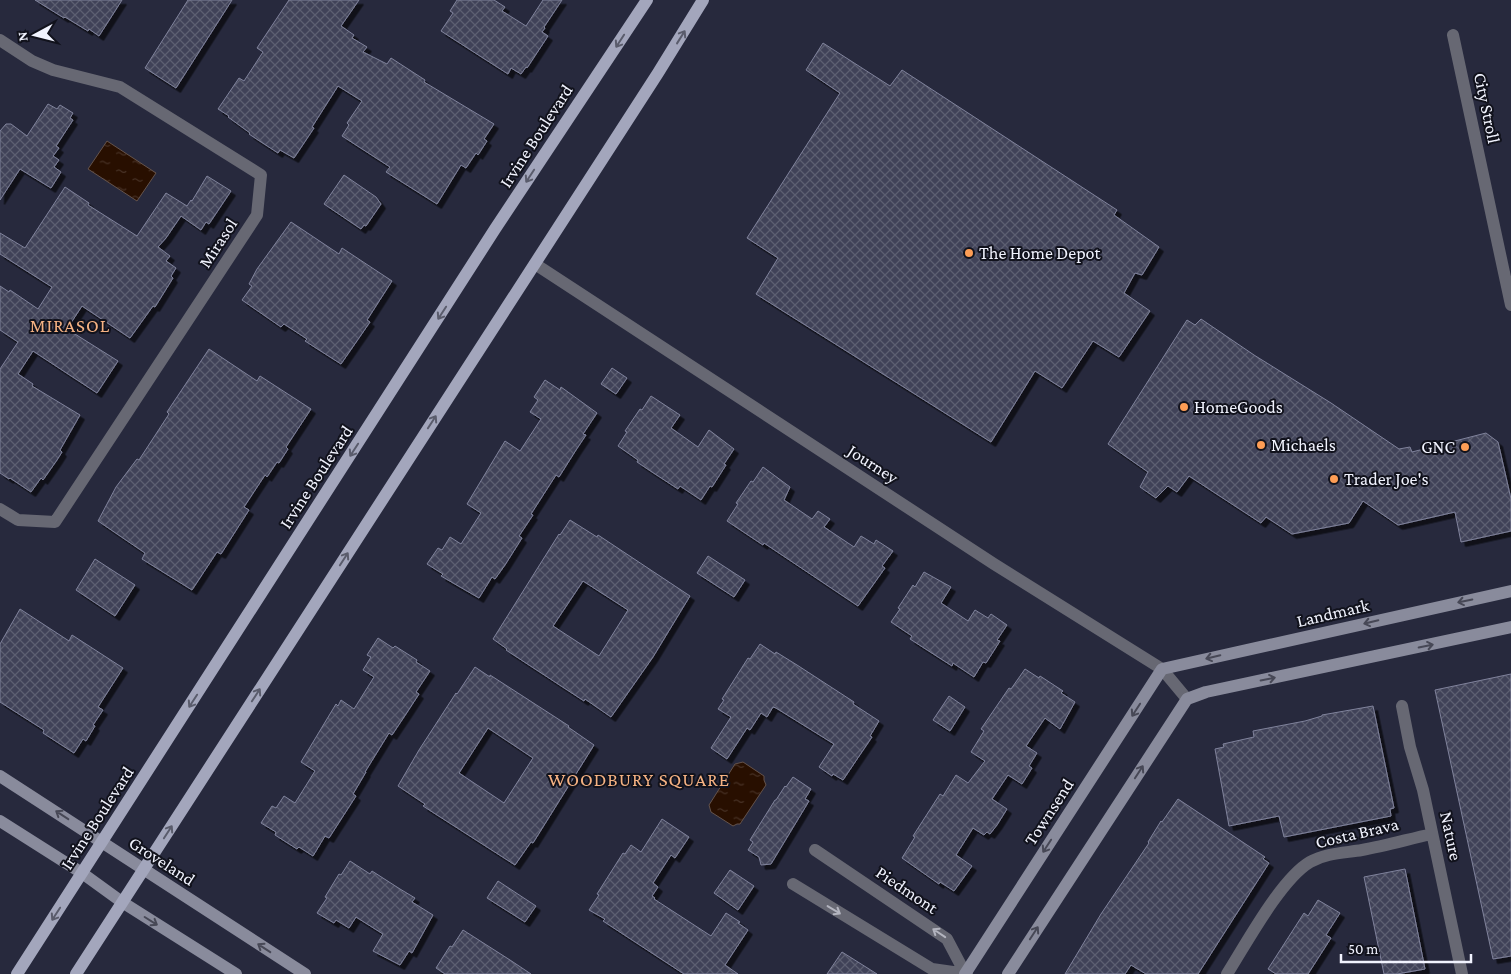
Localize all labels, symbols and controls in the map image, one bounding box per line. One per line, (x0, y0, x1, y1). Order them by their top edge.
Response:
north arrow (10, 10, 60, 60)
text: N (14, 30, 31, 42)
one-way arrow (676, 30, 686, 44)
one-way arrow (615, 33, 625, 47)
street label: City Stroll (1470, 71, 1504, 145)
street label: Irvine Boulevard (495, 80, 577, 191)
one-way arrow (525, 169, 535, 183)
street label: Mirasol (195, 214, 241, 271)
place label: The Home Depot (979, 243, 1102, 263)
marker: The Home Depot (963, 247, 975, 259)
one-way arrow (437, 305, 447, 319)
district label: MIRASOL (30, 315, 110, 336)
place label: HomeGoods (1194, 397, 1283, 417)
marker: HomeGoods (1178, 401, 1190, 413)
one-way arrow (427, 416, 437, 430)
street label: Irvine Boulevard (275, 421, 357, 532)
place label: Michaels (1271, 435, 1336, 455)
place label: GNC (1421, 437, 1455, 457)
street label: Journey (842, 439, 903, 488)
marker: Michaels (1255, 439, 1267, 451)
marker: GNC (1459, 441, 1471, 453)
one-way arrow (349, 442, 359, 456)
place label: Trader Joe's (1344, 469, 1429, 489)
marker: Trader Joe's (1328, 473, 1340, 485)
one-way arrow (339, 552, 349, 566)
street label: Landmark (1295, 595, 1372, 631)
one-way arrow (1457, 597, 1473, 606)
one-way arrow (1364, 618, 1380, 627)
one-way arrow (1418, 641, 1434, 650)
one-way arrow (1205, 653, 1221, 662)
one-way arrow (1260, 674, 1276, 683)
one-way arrow (251, 689, 261, 703)
one-way arrow (188, 693, 198, 707)
one-way arrow (1130, 702, 1140, 716)
street label: Irvine Boulevard (56, 762, 138, 873)
one-way arrow (1134, 765, 1144, 779)
district label: WOODBURY SQUARE (548, 769, 730, 790)
street label: Townsend (1020, 775, 1078, 849)
one-way arrow (55, 810, 69, 820)
street label: Nature (1436, 810, 1466, 862)
street label: Costa Brava (1313, 814, 1401, 852)
one-way arrow (162, 825, 173, 839)
street label: Groveland (125, 832, 199, 890)
one-way arrow (1042, 839, 1053, 853)
street label: Piedmont (872, 862, 943, 918)
one-way arrow (827, 905, 841, 915)
one-way arrow (51, 907, 61, 921)
one-way arrow (144, 916, 158, 926)
one-way arrow (1029, 926, 1040, 940)
one-way arrow (932, 928, 946, 938)
scale bar (1341, 932, 1471, 964)
text: 50 m (1348, 941, 1378, 957)
one-way arrow (257, 942, 271, 952)

